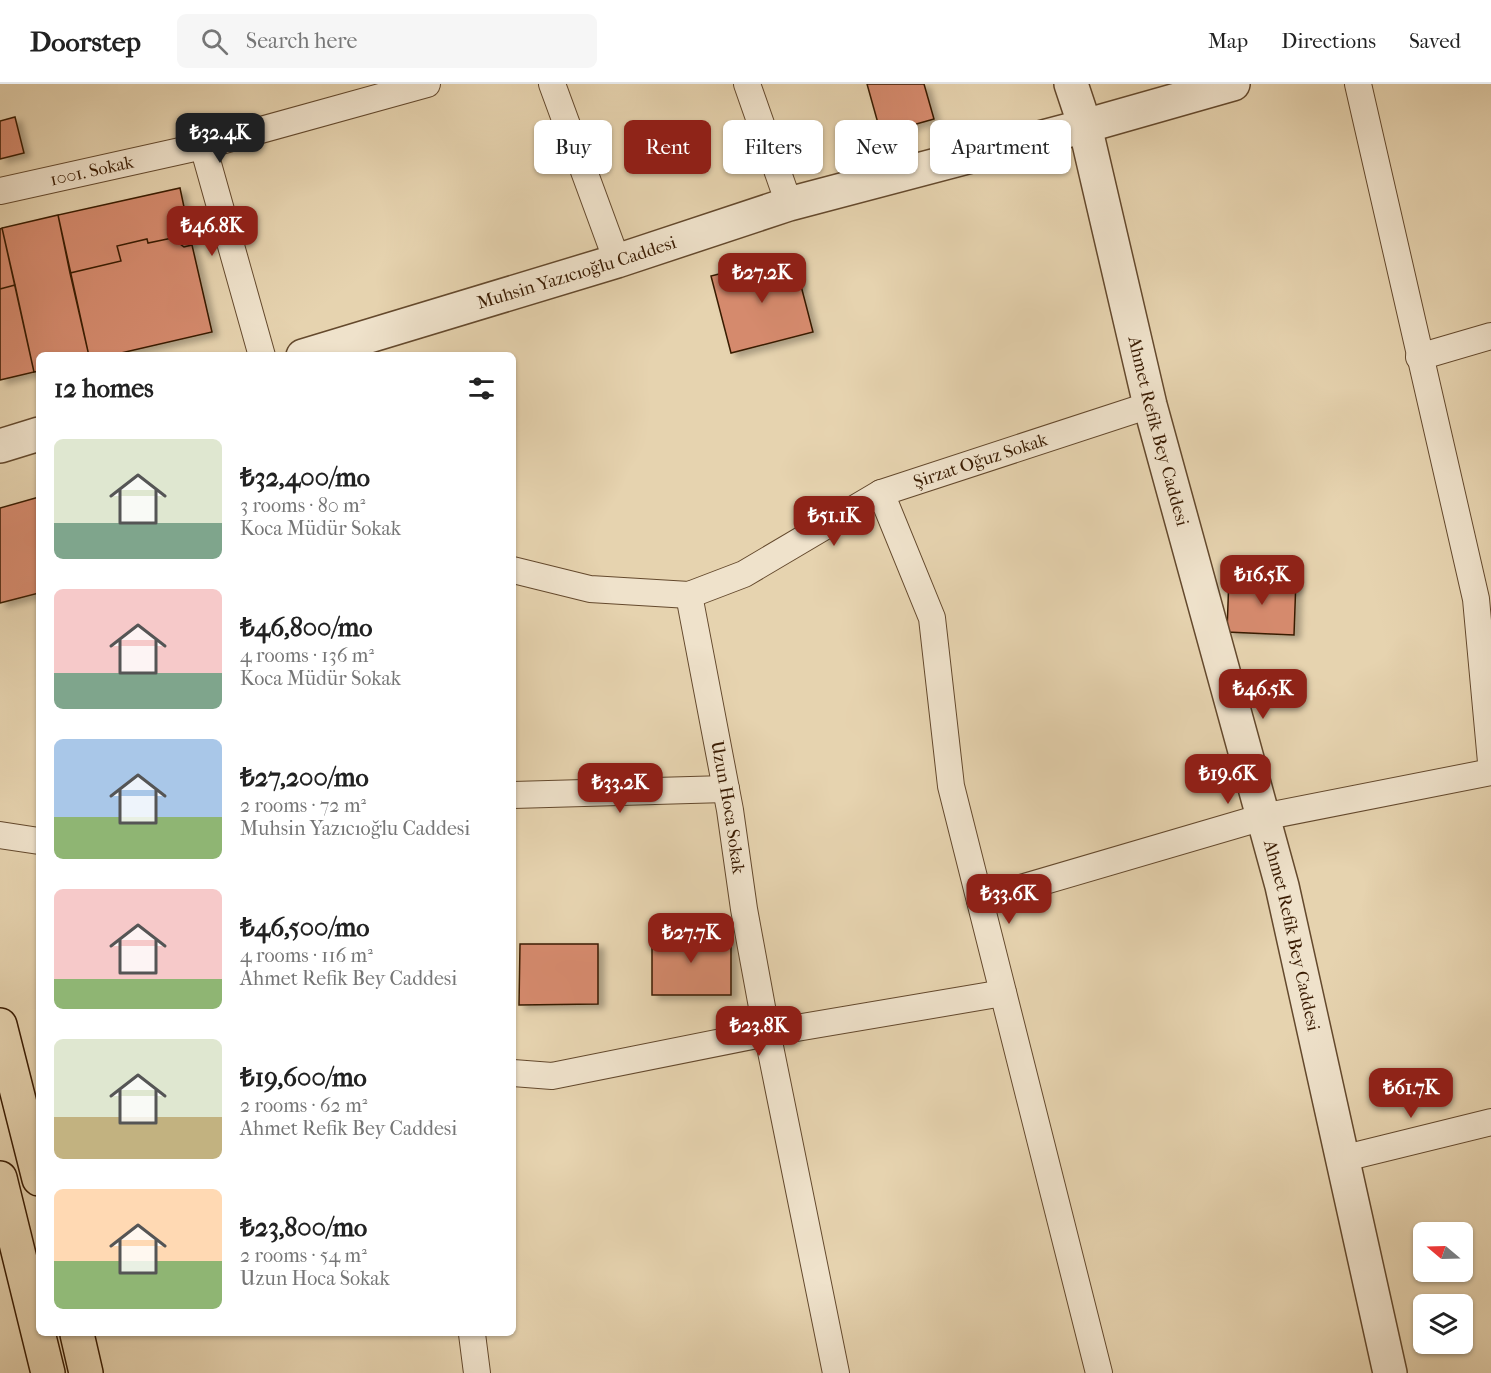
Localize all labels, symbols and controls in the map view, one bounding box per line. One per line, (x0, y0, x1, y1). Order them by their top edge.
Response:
search box (177, 14, 597, 68)
text: Doorstep (30, 25, 141, 58)
icon: search (198, 25, 231, 58)
text: Search here (246, 28, 357, 54)
text: Map (1208, 29, 1248, 53)
text: Directions (1281, 29, 1376, 53)
text: Saved (1409, 29, 1461, 53)
pin: ₺32.4K (171, 113, 269, 164)
chip: Buy (534, 120, 612, 174)
chip: Rent (624, 120, 711, 174)
chip: Filters (723, 120, 823, 174)
chip: New (835, 120, 918, 174)
chip: Apartment (930, 120, 1071, 174)
text: ₺32.4K (190, 121, 250, 144)
street label: 1001. Sokak (48, 152, 136, 191)
pin: ₺46.8K (163, 206, 261, 257)
text: ₺46.8K (181, 214, 243, 237)
street label: Muhsin Yazıcıoğlu Caddesi (475, 232, 680, 314)
pin: ₺27.2K (713, 253, 811, 304)
text: ₺27.2K (732, 261, 792, 284)
street label: Ahmet Refik Bey Caddesi (1123, 333, 1193, 529)
icon: filters (465, 372, 498, 405)
text: 12 homes (54, 373, 154, 404)
street label: Şirzat Oğuz Sokak (911, 429, 1051, 493)
text: ₺32,400/mo (240, 462, 370, 493)
icon: home (102, 463, 174, 535)
text: 3 rooms · 80 m² (240, 494, 365, 517)
pin: ₺51.1K (785, 496, 883, 547)
text: ₺51.1K (808, 504, 860, 527)
text: Koca Müdür Sokak (240, 517, 401, 540)
pin: ₺16.5K (1213, 555, 1311, 606)
text: ₺16.5K (1234, 563, 1290, 586)
text: ₺46,800/mo (240, 612, 372, 643)
icon: home (102, 613, 174, 685)
text: 4 rooms · 136 m² (240, 644, 374, 667)
text: Koca Müdür Sokak (240, 667, 401, 690)
pin: ₺46.5K (1214, 669, 1312, 720)
text: ₺46.5K (1233, 677, 1293, 700)
street label: Uzun Hoca Sokak (706, 739, 749, 876)
pin: ₺19.6K (1179, 754, 1277, 805)
text: ₺27,200/mo (240, 762, 369, 793)
text: ₺19.6K (1199, 762, 1257, 785)
icon: home (102, 763, 174, 835)
pin: ₺33.2K (571, 763, 669, 814)
text: ₺33.2K (592, 771, 648, 794)
text: 2 rooms · 72 m² (240, 794, 366, 817)
text: Muhsin Yazıcıoğlu Caddesi (240, 817, 470, 840)
street label: Ahmet Refik Bey Caddesi (1259, 837, 1324, 1034)
pin: ₺33.6K (960, 874, 1058, 925)
text: ₺33.6K (980, 882, 1038, 905)
text: ₺46,500/mo (240, 912, 370, 943)
icon: home (102, 913, 174, 985)
pin: ₺27.7K (642, 913, 740, 964)
text: ₺27.7K (662, 921, 720, 944)
text: 4 rooms · 116 m² (240, 944, 373, 967)
text: Ahmet Refik Bey Caddesi (240, 967, 457, 990)
pin: ₺23.8K (710, 1006, 808, 1057)
text: ₺23.8K (730, 1014, 788, 1037)
text: ₺19,600/mo (240, 1062, 367, 1093)
icon: home (102, 1063, 174, 1135)
pin: ₺61.7K (1362, 1068, 1460, 1119)
text: ₺61.7K (1383, 1076, 1439, 1099)
text: 2 rooms · 62 m² (240, 1094, 367, 1117)
text: Ahmet Refik Bey Caddesi (240, 1117, 457, 1140)
text: ₺23,800/mo (240, 1212, 367, 1243)
icon: home (102, 1213, 174, 1285)
north arrow (1413, 1222, 1473, 1282)
map controls (1413, 1222, 1473, 1354)
text: 2 rooms · 54 m² (240, 1244, 367, 1267)
text: Uzun Hoca Sokak (240, 1267, 390, 1290)
button: layers (1413, 1294, 1473, 1354)

